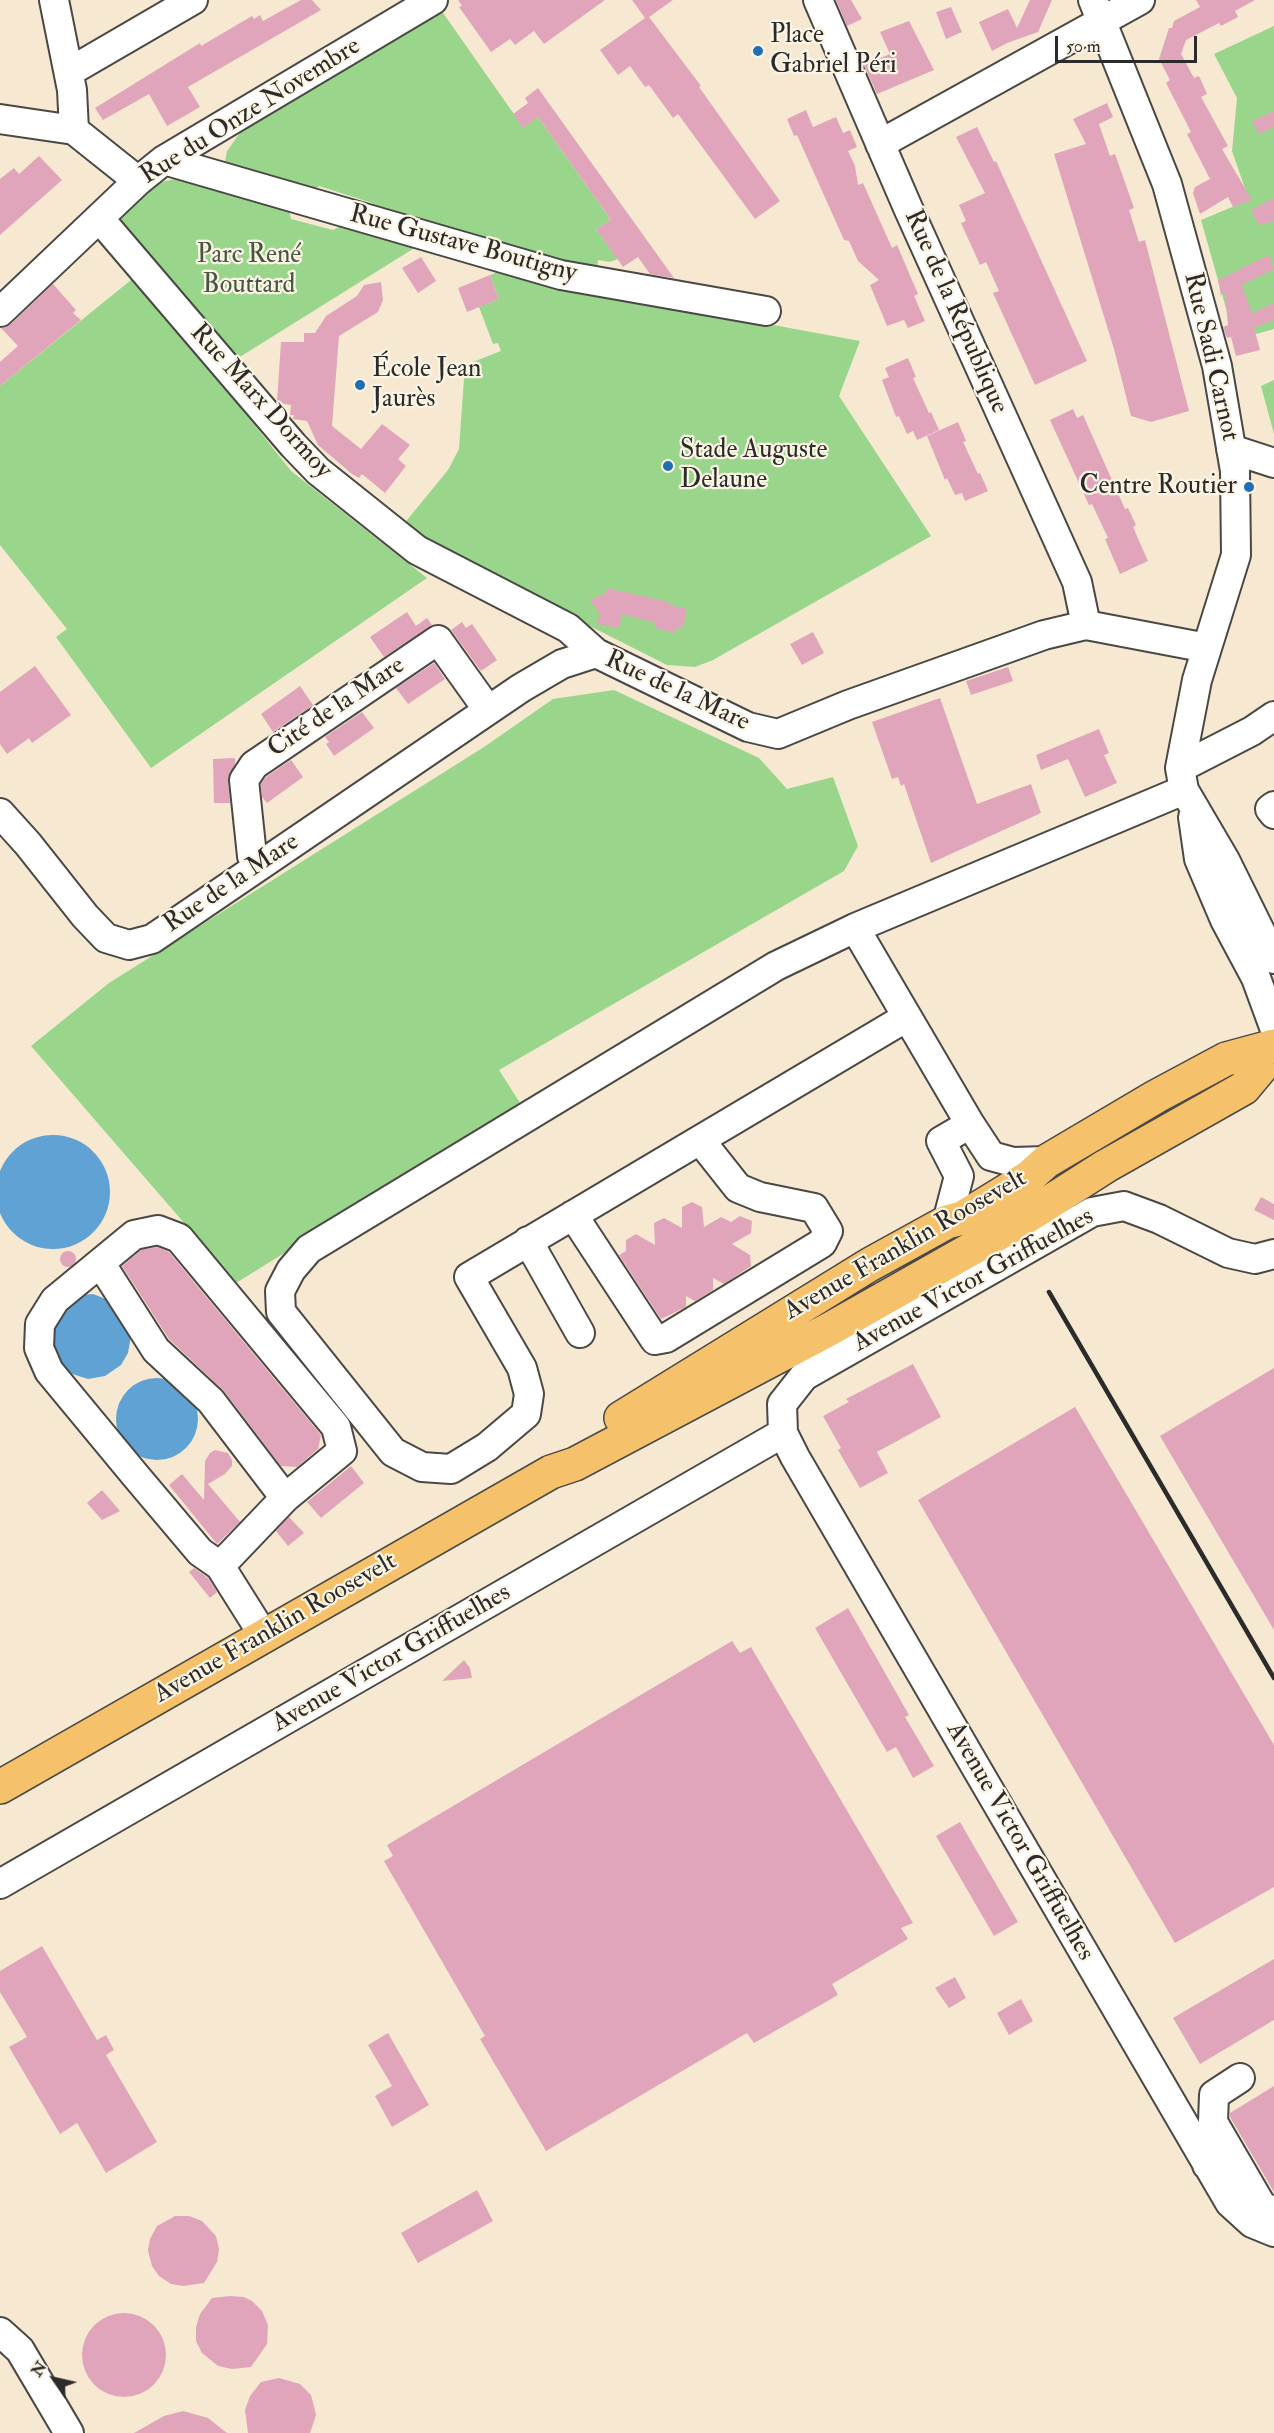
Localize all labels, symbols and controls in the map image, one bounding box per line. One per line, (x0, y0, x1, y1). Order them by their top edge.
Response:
place label: Place Gabriel Péri (770, 20, 897, 82)
scale bar (1058, 24, 1200, 62)
street label: Rue du Onze Novembre (135, 32, 367, 192)
text: 50 m (1066, 35, 1101, 58)
marker: Place Gabriel Péri (751, 44, 765, 58)
street label: Rue Gustave Boutigny (346, 200, 580, 290)
street label: Rue de la République (896, 205, 1014, 419)
park label: Parc René Bouttard (197, 240, 301, 302)
street label: Rue Sadi Carnot (1175, 270, 1245, 444)
street label: Rue Marx Dormoy (182, 318, 338, 486)
place label: École Jean Jaurès (372, 354, 481, 416)
marker: École Jean Jaurès (353, 378, 367, 392)
place label: Stade Auguste Delaune (680, 435, 827, 496)
marker: Stade Auguste Delaune (661, 459, 675, 473)
place label: Centre Routier (1079, 471, 1237, 503)
marker: Centre Routier (1242, 480, 1256, 494)
street label: Rue de la Mare (600, 645, 754, 739)
street label: Cité de la Mare (263, 651, 411, 765)
street label: Rue de la Mare (159, 827, 305, 941)
street label: Avenue Franklin Roosevelt (779, 1164, 1033, 1328)
street label: Avenue Victor Griffuelhes (848, 1202, 1100, 1360)
street label: Avenue Franklin Roosevelt (149, 1547, 403, 1711)
street label: Avenue Victor Griffuelhes (267, 1578, 517, 1740)
street label: Avenue Victor Griffuelhes (938, 1717, 1100, 1967)
north arrow (24, 2349, 84, 2409)
text: N (27, 2357, 51, 2380)

